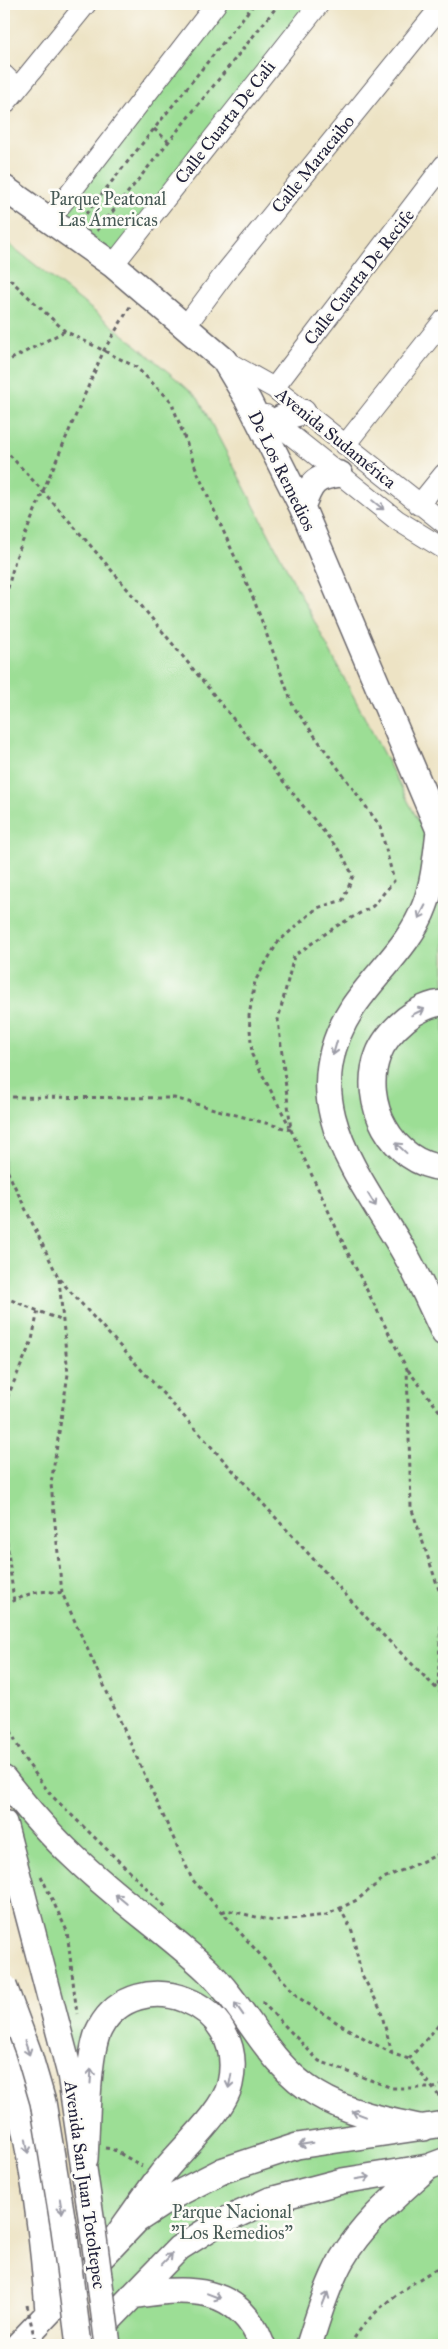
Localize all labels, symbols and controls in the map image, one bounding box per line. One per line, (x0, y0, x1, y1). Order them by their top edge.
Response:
street label: Calle Cuarta De Cali (170, 56, 280, 188)
street label: Calle Maracaibo (267, 111, 359, 217)
park label: Parque Peatonal Las Ámericas (50, 188, 166, 231)
street label: Calle Cuarta De Recife (299, 205, 419, 349)
street label: Avenida Sudamérica (271, 382, 401, 493)
street label: De Los Remedios (243, 407, 321, 535)
one-way arrow (371, 499, 384, 510)
one-way arrow (417, 905, 427, 920)
one-way arrow (411, 1007, 426, 1017)
one-way arrow (329, 1040, 339, 1056)
one-way arrow (395, 1142, 407, 1154)
one-way arrow (367, 1192, 377, 1206)
one-way arrow (115, 1893, 128, 1905)
one-way arrow (234, 2003, 244, 2017)
one-way arrow (23, 2039, 32, 2055)
one-way arrow (86, 2068, 95, 2084)
one-way arrow (225, 2072, 234, 2088)
street label: Avenida San Juan Totoltepec (58, 2078, 111, 2291)
one-way arrow (352, 2109, 367, 2118)
one-way arrow (22, 2138, 32, 2154)
one-way arrow (299, 2140, 315, 2150)
one-way arrow (355, 2173, 371, 2183)
one-way arrow (56, 2198, 66, 2214)
park label: Parque Nacional "Los Remedios" (171, 2201, 293, 2244)
one-way arrow (161, 2253, 173, 2266)
one-way arrow (206, 2292, 221, 2301)
one-way arrow (320, 2292, 330, 2307)

